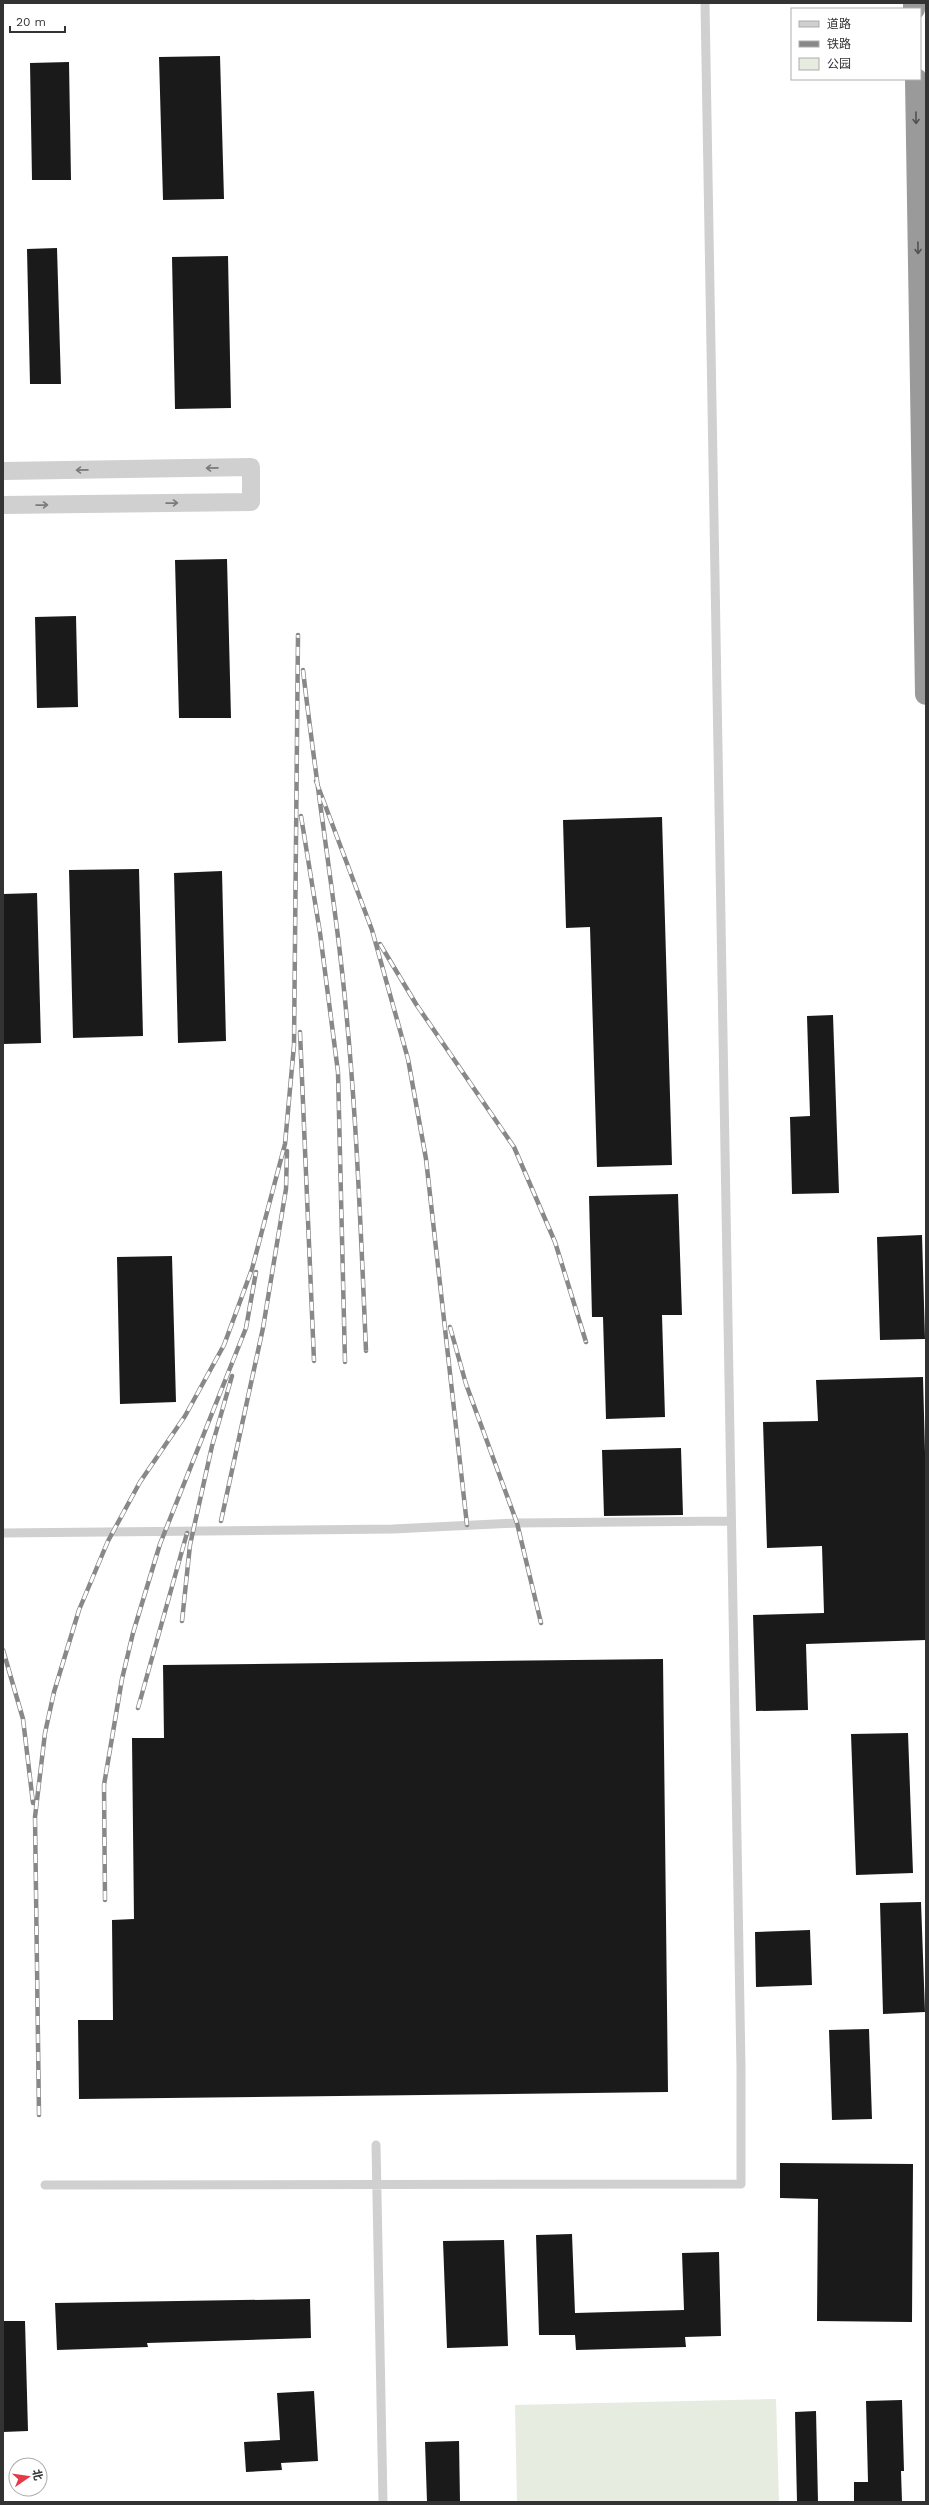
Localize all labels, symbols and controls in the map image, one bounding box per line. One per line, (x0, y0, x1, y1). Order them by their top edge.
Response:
scale bar (10, 8, 65, 34)
legend (791, 8, 921, 80)
text: 20 m (16, 15, 46, 29)
text: 道路 (827, 17, 851, 31)
text: 铁路 (827, 37, 851, 51)
text: 公园 (827, 57, 851, 71)
one-way arrow (912, 111, 920, 124)
one-way arrow (914, 241, 922, 254)
one-way arrow (206, 464, 219, 472)
one-way arrow (76, 466, 89, 474)
one-way arrow (165, 499, 178, 507)
one-way arrow (35, 501, 48, 509)
north arrow (8, 2457, 48, 2497)
text: 北 (30, 2468, 45, 2482)

